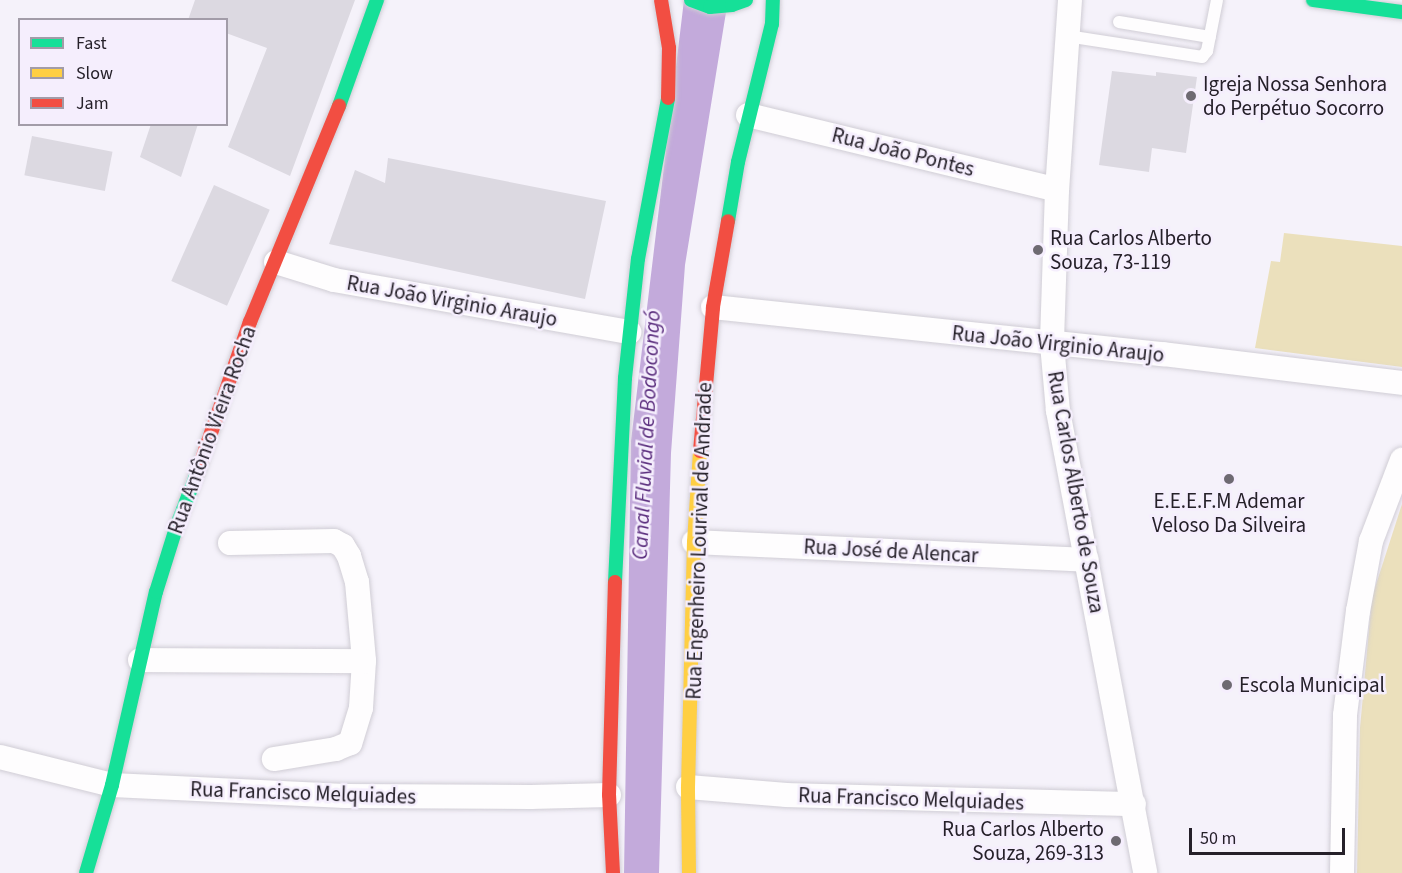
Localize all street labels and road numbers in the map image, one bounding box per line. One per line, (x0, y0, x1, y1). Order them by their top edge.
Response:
street label: Rua João Pontes (829, 122, 977, 182)
street label: Rua João Virginio Araujo (345, 270, 559, 332)
street label: Rua João Virginio Araujo (951, 320, 1165, 368)
street label: Rua Antônio Vieira Rocha (163, 323, 261, 537)
street label: Rua Carlos Alberto de Souza (1042, 369, 1110, 615)
street label: Rua Engenheiro Lourival de Andrade (681, 382, 717, 700)
street label: Rua José de Alencar (803, 534, 979, 568)
street label: Rua Francisco Melquiades (190, 776, 416, 810)
street label: Rua Francisco Melquiades (798, 782, 1024, 816)

